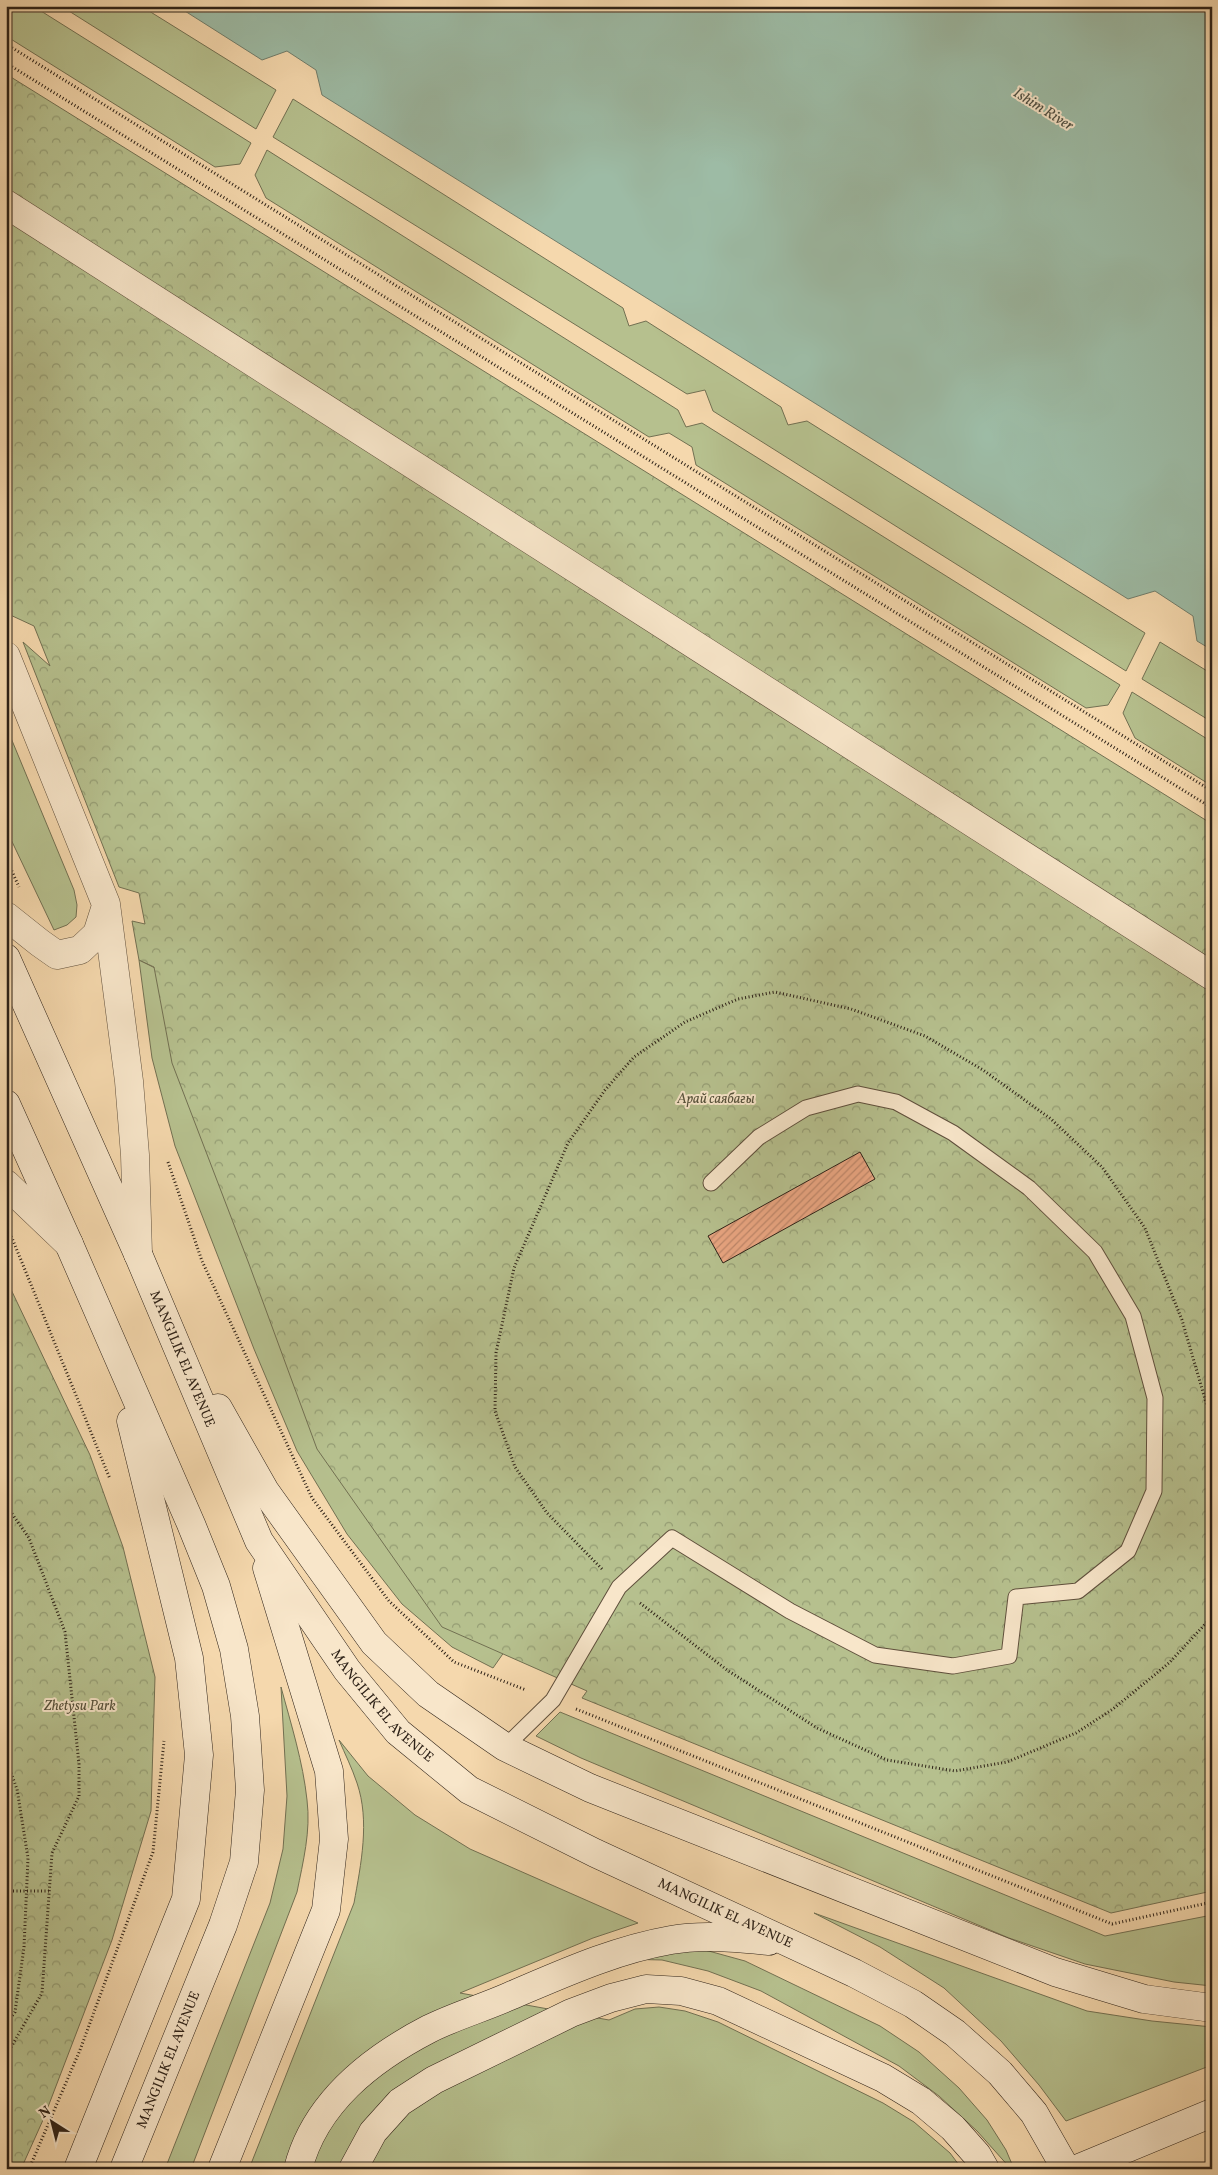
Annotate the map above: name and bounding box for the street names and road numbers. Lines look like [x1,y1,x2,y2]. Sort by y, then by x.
street label: MANGILIK EL AVENUE [145,1288,220,1430]
street label: MANGILIK EL AVENUE [326,1646,438,1767]
street label: MANGILIK EL AVENUE [655,1874,796,1953]
street label: MANGILIK EL AVENUE [133,1988,205,2132]

